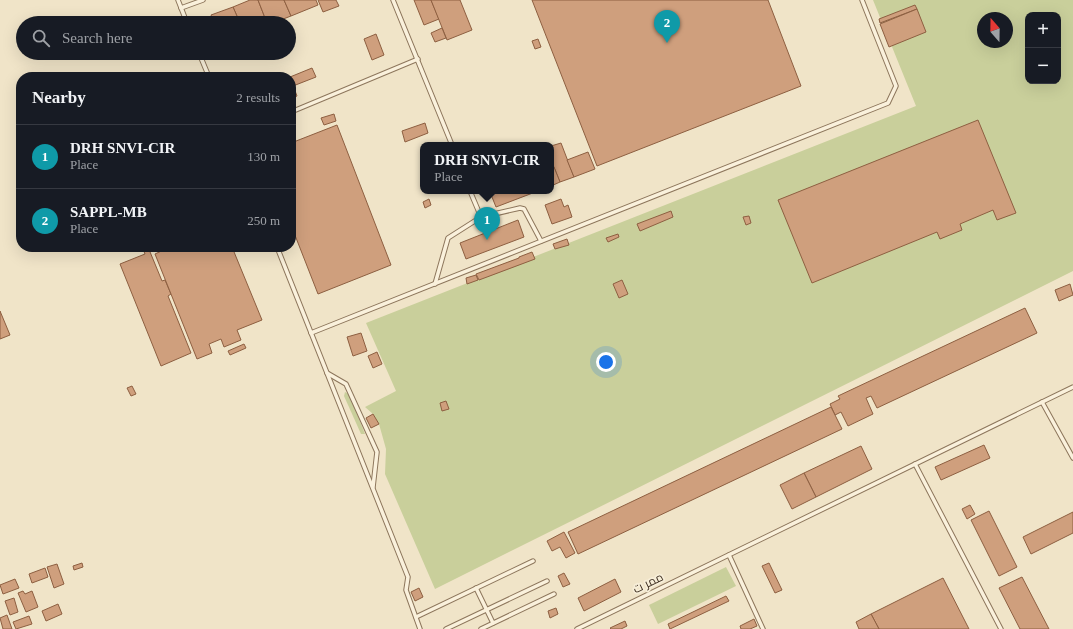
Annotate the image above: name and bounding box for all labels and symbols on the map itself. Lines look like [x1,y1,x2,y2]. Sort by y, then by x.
pin: 2 [654,10,680,43]
north arrow [977,12,1013,48]
pin: 1 [474,207,500,240]
your location [596,352,616,372]
street label: ممر ت [631,570,665,596]

